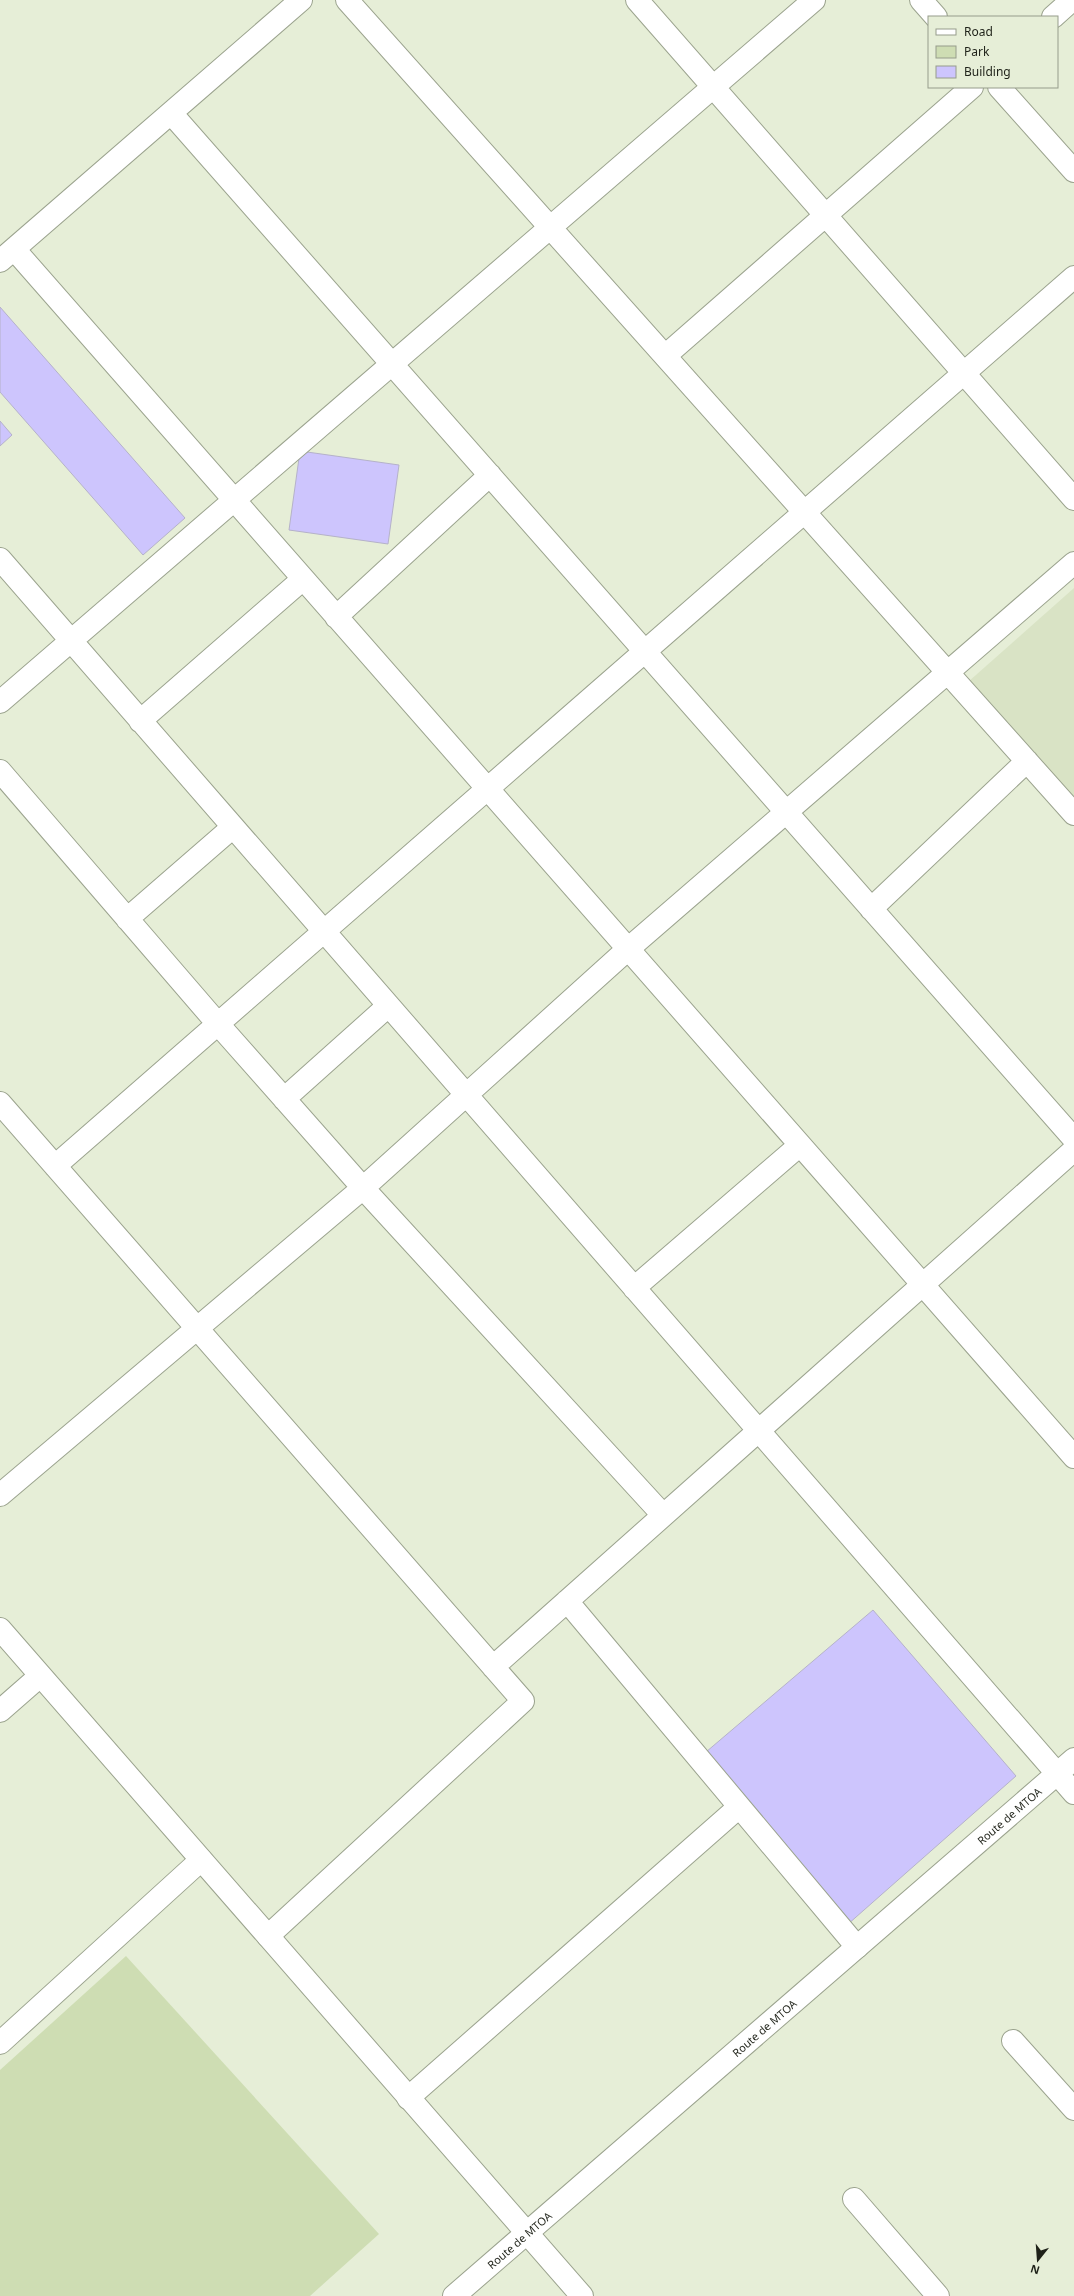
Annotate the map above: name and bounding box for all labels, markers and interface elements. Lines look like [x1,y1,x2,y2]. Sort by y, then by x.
legend [928,16,1058,88]
text: Road [964,23,993,40]
text: Park [964,43,990,60]
text: Building [964,63,1011,80]
street label: Route de MTOA [973,1783,1045,1847]
street label: Route de MTOA [729,1995,800,2060]
street label: Route de MTOA [484,2207,555,2272]
north arrow [1018,2240,1058,2280]
text: N [1028,2262,1041,2279]

